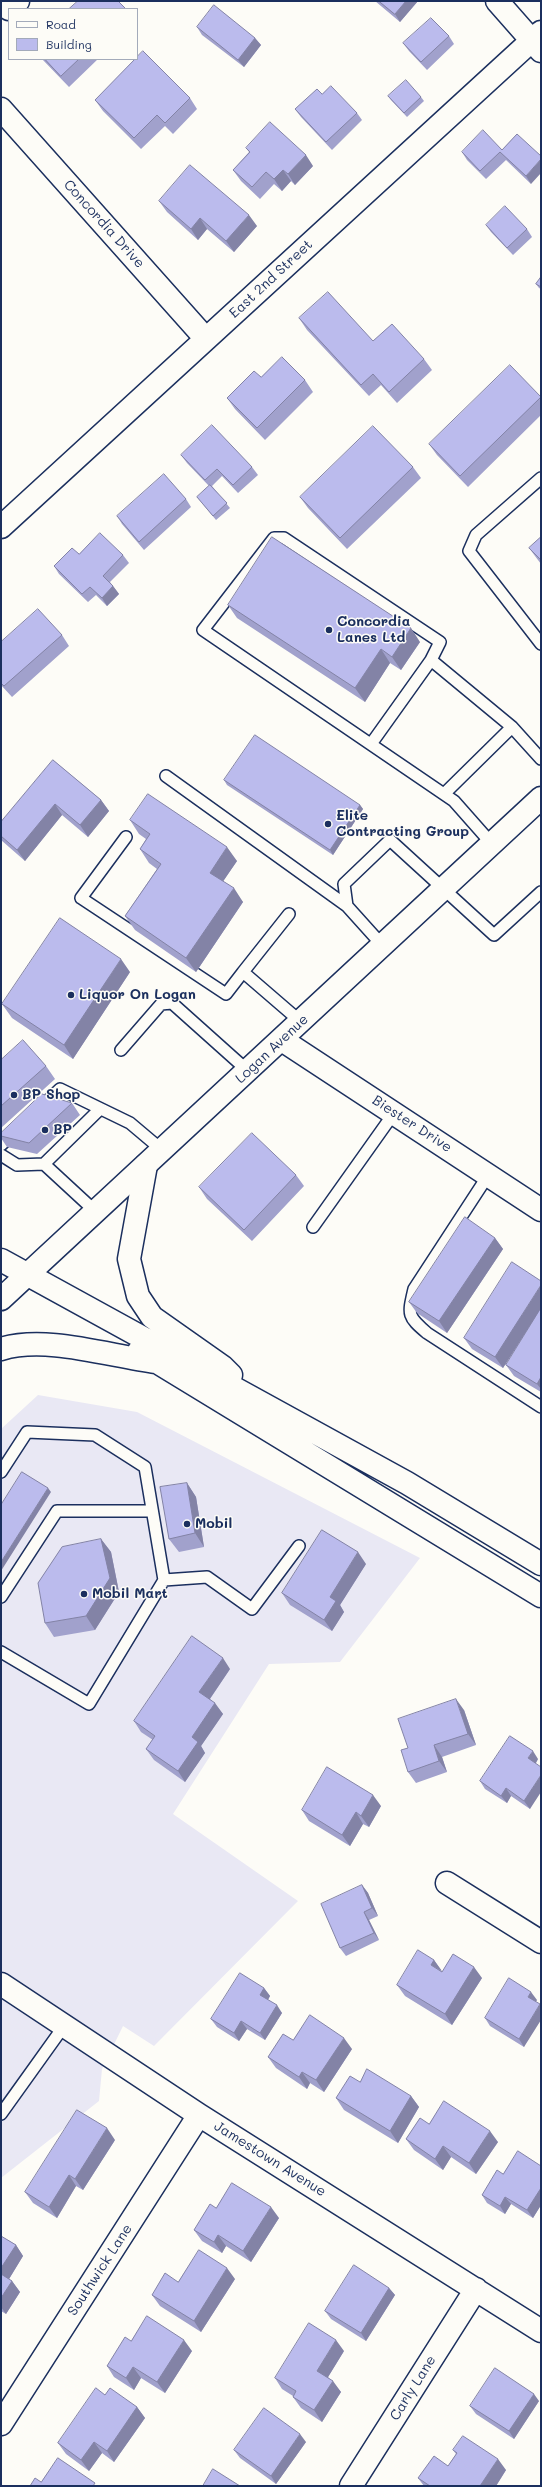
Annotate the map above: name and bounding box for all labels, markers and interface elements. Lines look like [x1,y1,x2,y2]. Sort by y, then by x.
legend [8,8,138,60]
text: Road [46,16,76,32]
text: Building [46,36,92,52]
street label: Concordia Drive [60,176,148,272]
street label: East 2nd Street [226,236,316,322]
place label: Concordia Lanes Ltd [337,614,410,646]
marker: Concordia Lanes Ltd [324,625,334,635]
place label: Elite Contracting Group [336,808,469,840]
marker: Elite Contracting Group [323,819,333,829]
place label: Liquor On Logan [79,987,196,1003]
marker: Liquor On Logan [66,990,76,1000]
street label: Logan Avenue [232,1011,312,1087]
place label: BP Shop [22,1087,80,1103]
marker: BP Shop [9,1090,19,1100]
street label: Biester Drive [369,1092,455,1156]
place label: BP [53,1122,72,1138]
marker: BP [40,1125,50,1135]
place label: Mobil [195,1516,232,1532]
marker: Mobil [182,1519,192,1529]
place label: Mobil Mart [92,1586,168,1602]
marker: Mobil Mart [79,1589,89,1599]
street label: Jamestown Avenue [211,2118,329,2200]
street label: Southwick Lane [64,2221,136,2319]
street label: Carly Lane [386,2352,440,2424]

